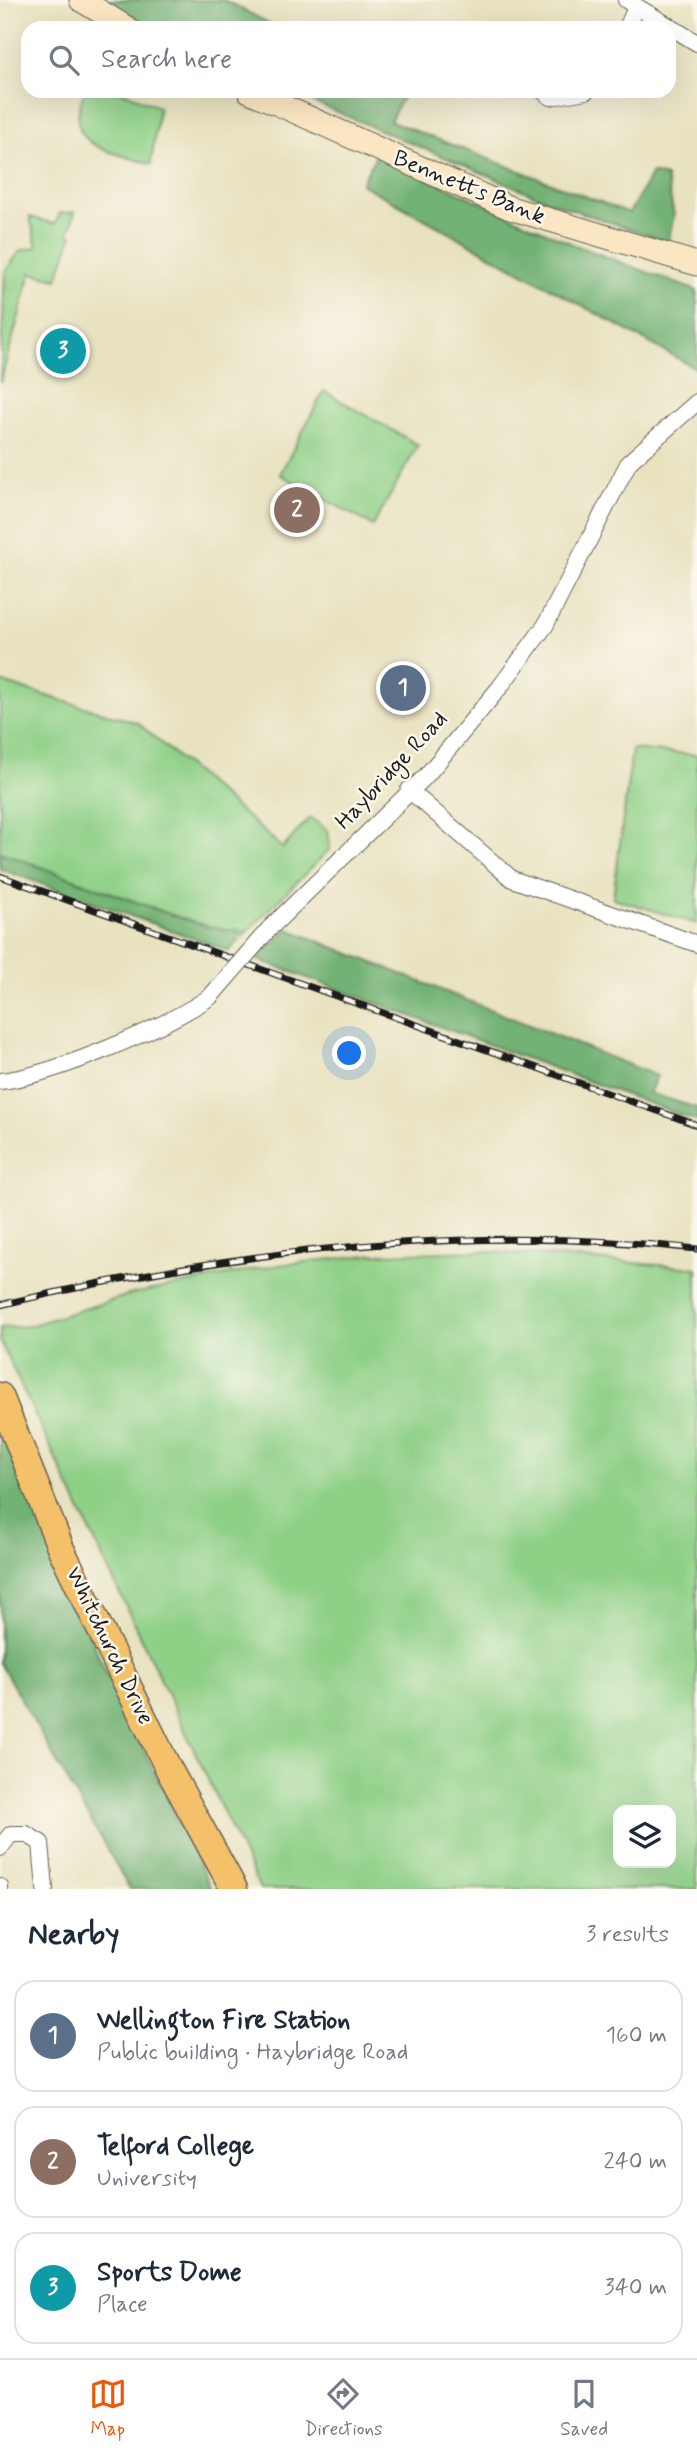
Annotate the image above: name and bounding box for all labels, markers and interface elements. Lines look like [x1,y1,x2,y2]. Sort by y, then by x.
search box [21,21,676,98]
icon: search [45,41,83,79]
text: Search here [101,43,232,77]
street label: Bennetts Bank [389,144,549,232]
pin: 3 [40,325,86,377]
pin: 2 [274,484,320,536]
pin: 1 [380,662,426,714]
street label: Haybridge Road [329,705,456,838]
your location [332,1036,366,1070]
street label: Whitchurch Drive [58,1562,160,1730]
map controls [613,1805,676,1868]
button: layers [613,1805,676,1868]
text: Nearby [28,1915,119,1954]
text: 3 results [586,1920,669,1950]
text: Wellington Fire Station [97,2004,350,2038]
text: 1 [48,2021,58,2051]
text: 160 m [606,2021,667,2051]
text: Public building · Haybridge Road [97,2038,408,2068]
text: Telford College [97,2130,254,2164]
text: 2 [47,2147,59,2177]
text: 240 m [603,2147,667,2177]
text: University [97,2164,197,2194]
text: Sports Dome [97,2256,242,2290]
text: 3 [48,2273,58,2303]
text: 340 m [604,2273,667,2303]
text: Place [97,2290,148,2320]
tab: Map [89,2375,127,2442]
tab: Directions [304,2375,383,2442]
tab: Saved [560,2375,608,2442]

